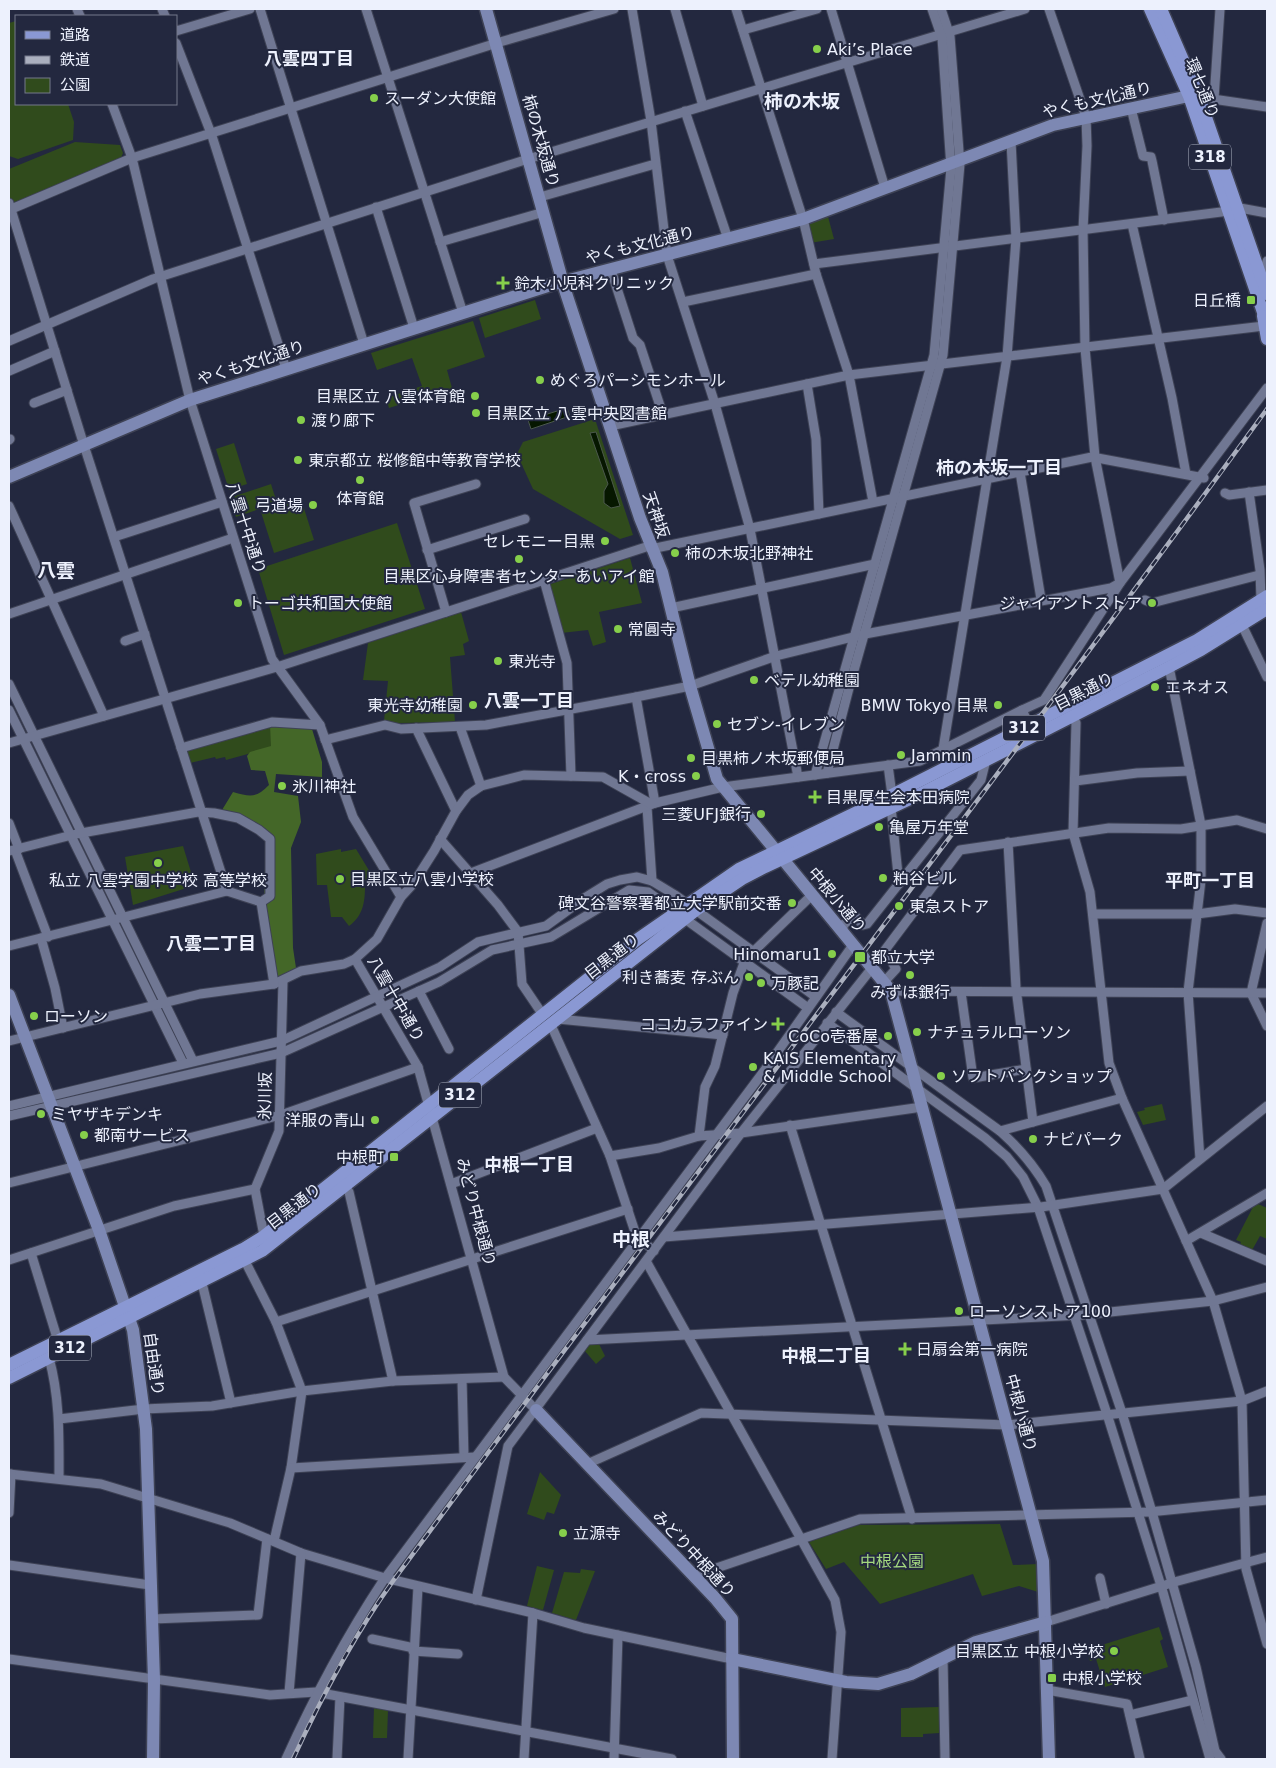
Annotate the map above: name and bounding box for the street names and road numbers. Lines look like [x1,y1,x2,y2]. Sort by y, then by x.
street label: 環七通り [1181,55,1223,121]
street label: やくも文化通り [1040,78,1154,122]
street label: 柿の木坂通り [519,92,563,190]
road number: 318 [1189,144,1231,170]
street label: やくも文化通り [583,222,697,268]
street label: やくも文化通り [195,337,307,389]
street label: 八雲十中通り [222,479,270,577]
street label: 天神坂 [639,489,673,541]
street label: 目黒通り [1051,668,1117,714]
road number: 312 [1003,716,1045,740]
street label: 中根小通り [804,863,870,937]
street label: 目黒通り [581,929,643,983]
street label: 八雲十中通り [364,953,428,1045]
street label: 氷川坂 [255,1072,275,1120]
road number: 312 [439,1082,481,1108]
street label: みどり中根通り [452,1155,500,1269]
street label: 目黒通り [263,1179,325,1233]
street label: 自由通り [140,1331,168,1397]
road number: 312 [49,1336,91,1360]
street label: 中根小通り [1001,1372,1041,1454]
street label: みどり中根通り [649,1507,739,1601]

